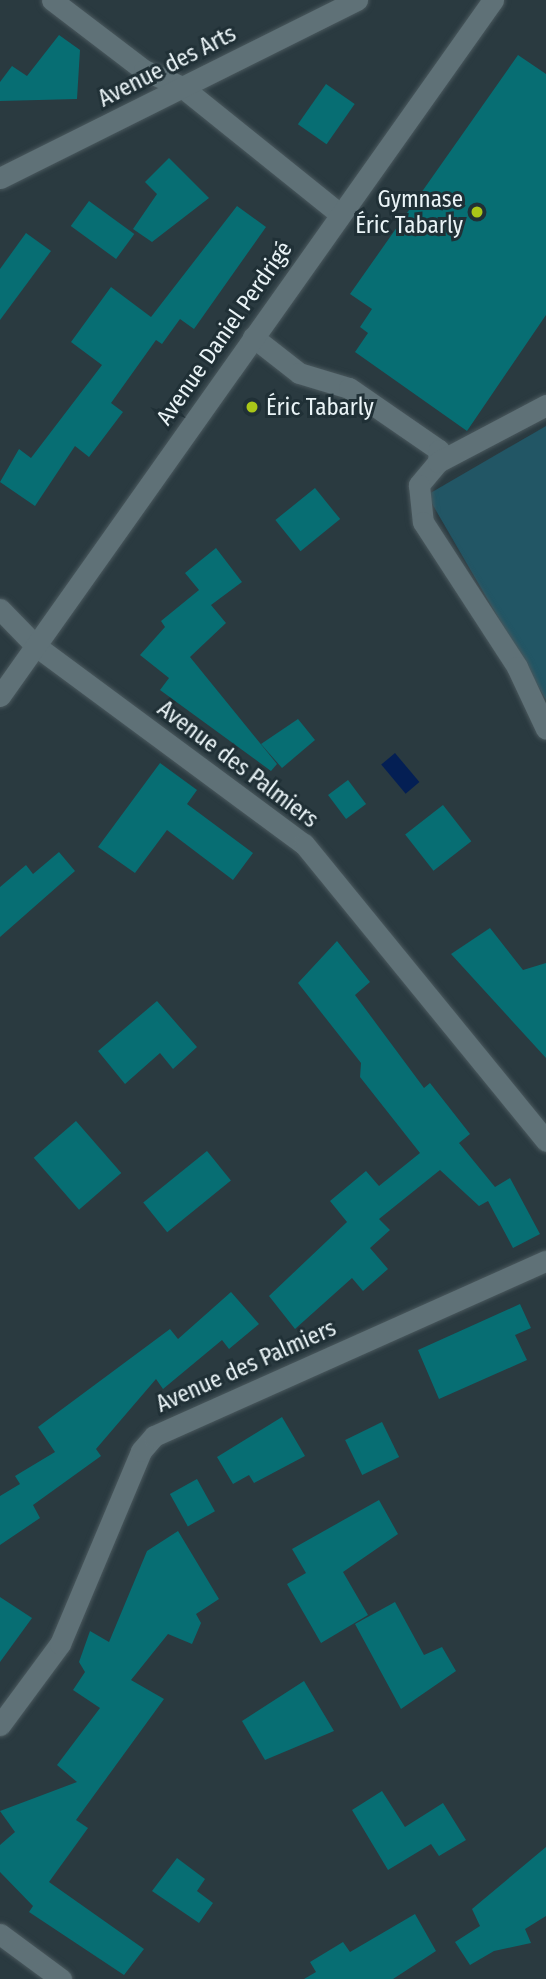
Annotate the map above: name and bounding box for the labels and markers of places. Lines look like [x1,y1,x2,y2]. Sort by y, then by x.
place label: Gymnase Éric Tabarly [355,185,463,239]
marker: Gymnase Éric Tabarly [469,204,485,220]
place label: Éric Tabarly [266,393,374,421]
marker: Éric Tabarly [244,399,260,415]

